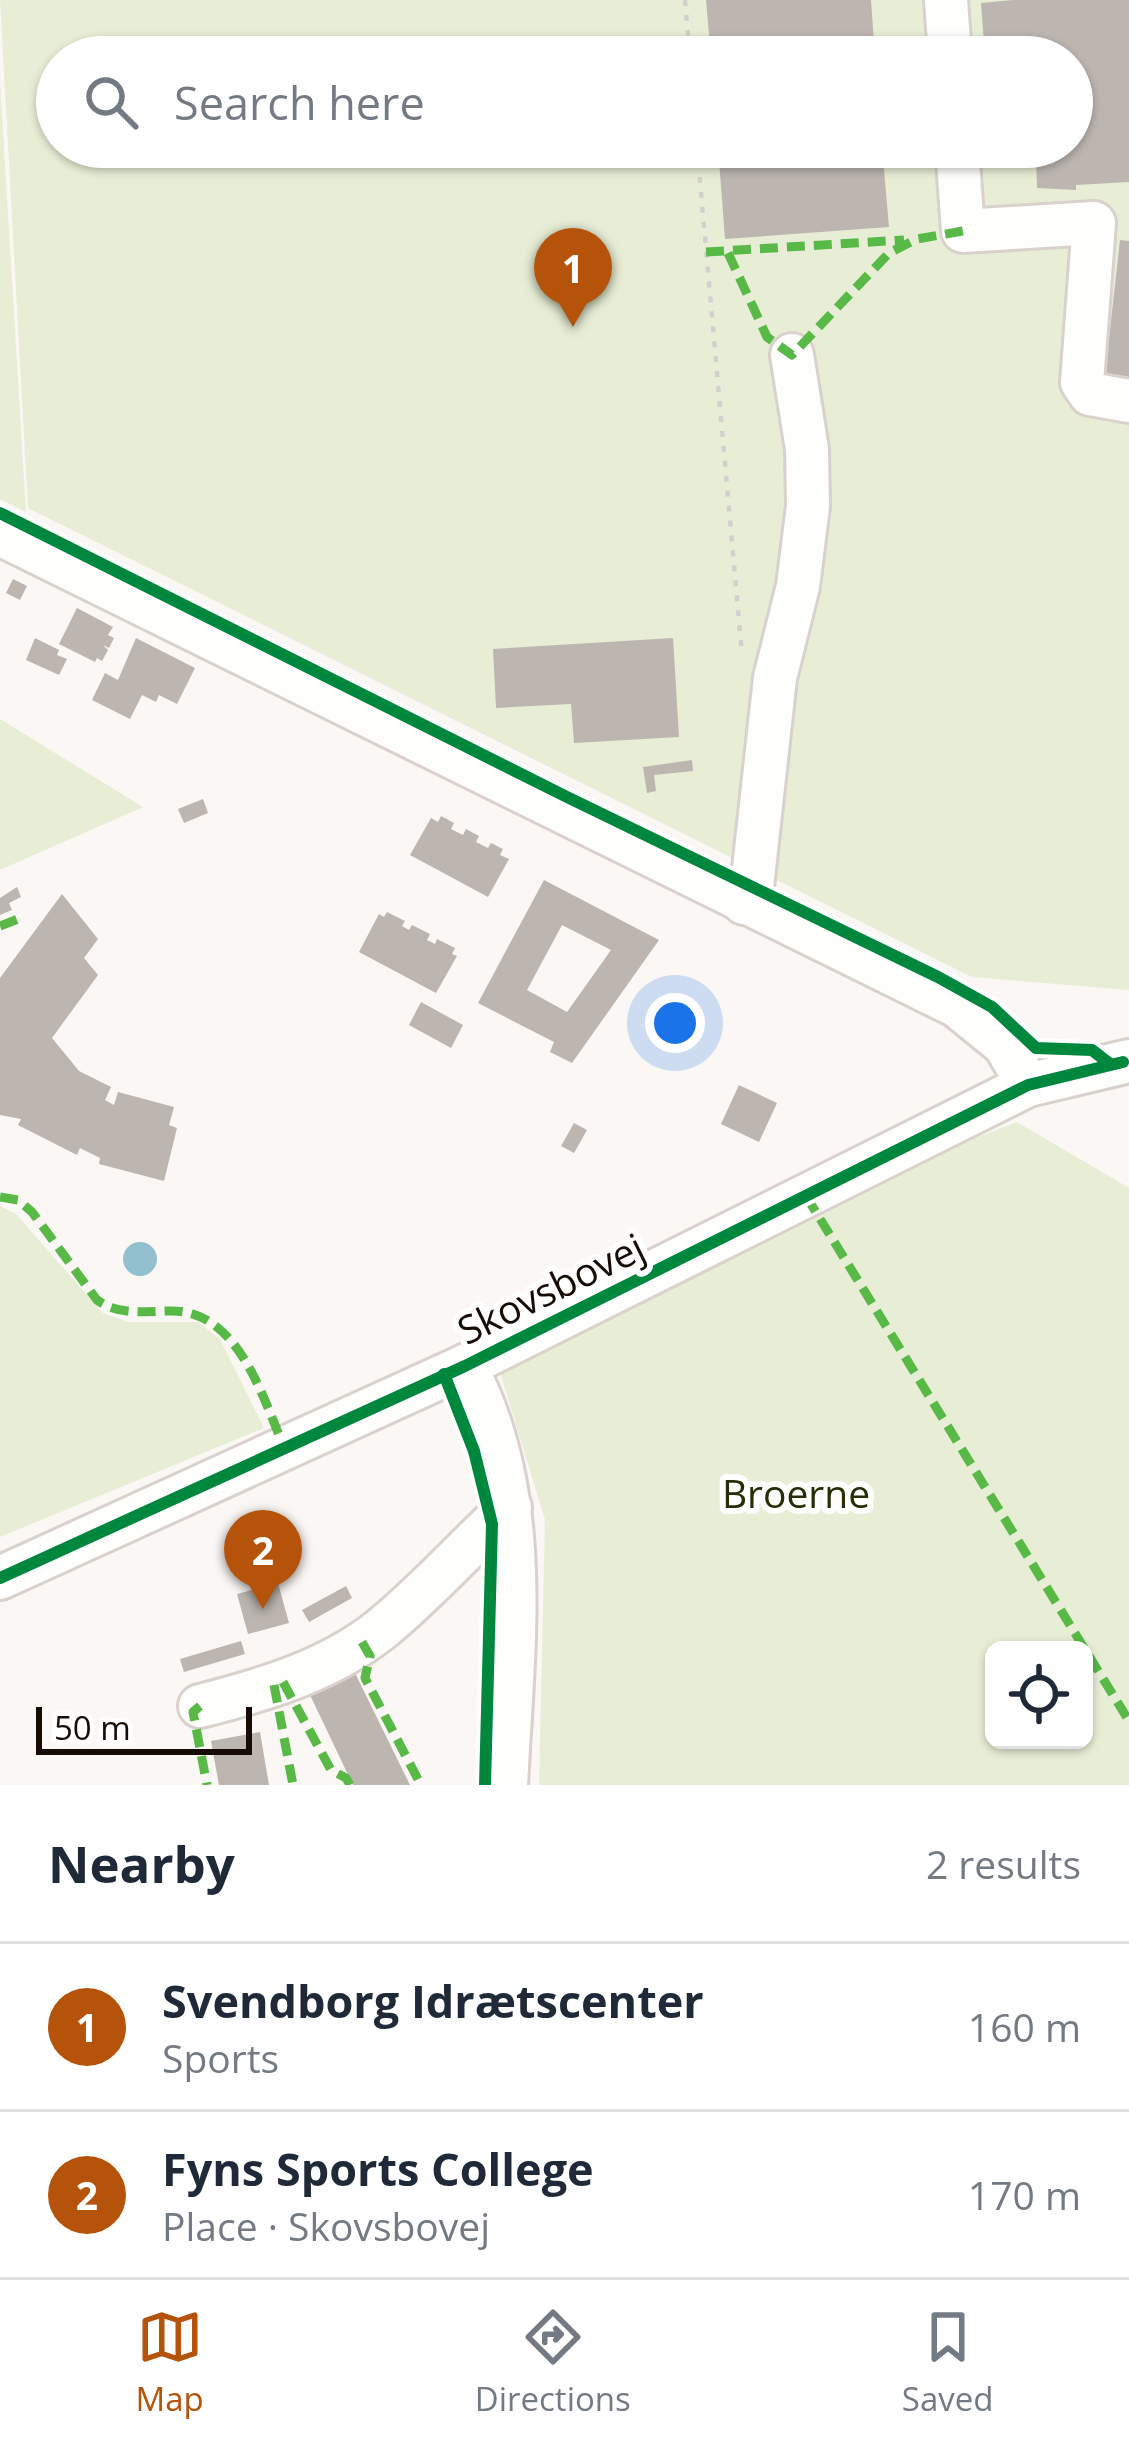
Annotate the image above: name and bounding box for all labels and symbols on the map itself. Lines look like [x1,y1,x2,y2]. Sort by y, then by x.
pin: 1 [534,228,612,327]
your location [645,993,705,1053]
street label: Skovsbovej [448,1220,653,1356]
park label: Broerne [722,1466,870,1519]
pin: 2 [224,1510,302,1609]
scale bar [36,1701,252,1754]

